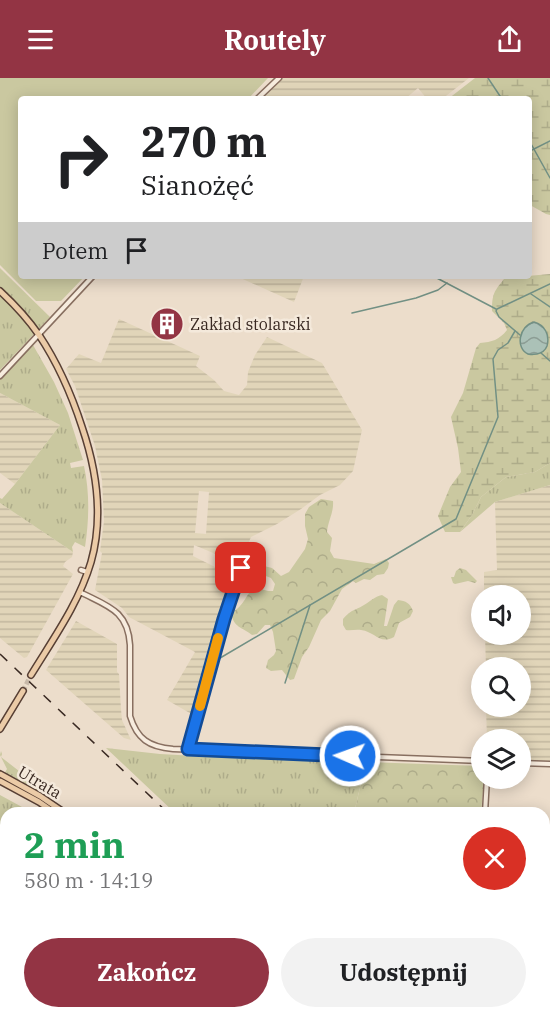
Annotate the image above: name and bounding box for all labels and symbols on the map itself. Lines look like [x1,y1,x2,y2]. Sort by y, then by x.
building icon: Zakład stolarski [149,306,185,342]
place label: Zakład stolarski [190,314,311,334]
pin [215,542,266,593]
position arrow [318,724,382,788]
street label: Utrata [15,761,66,803]

